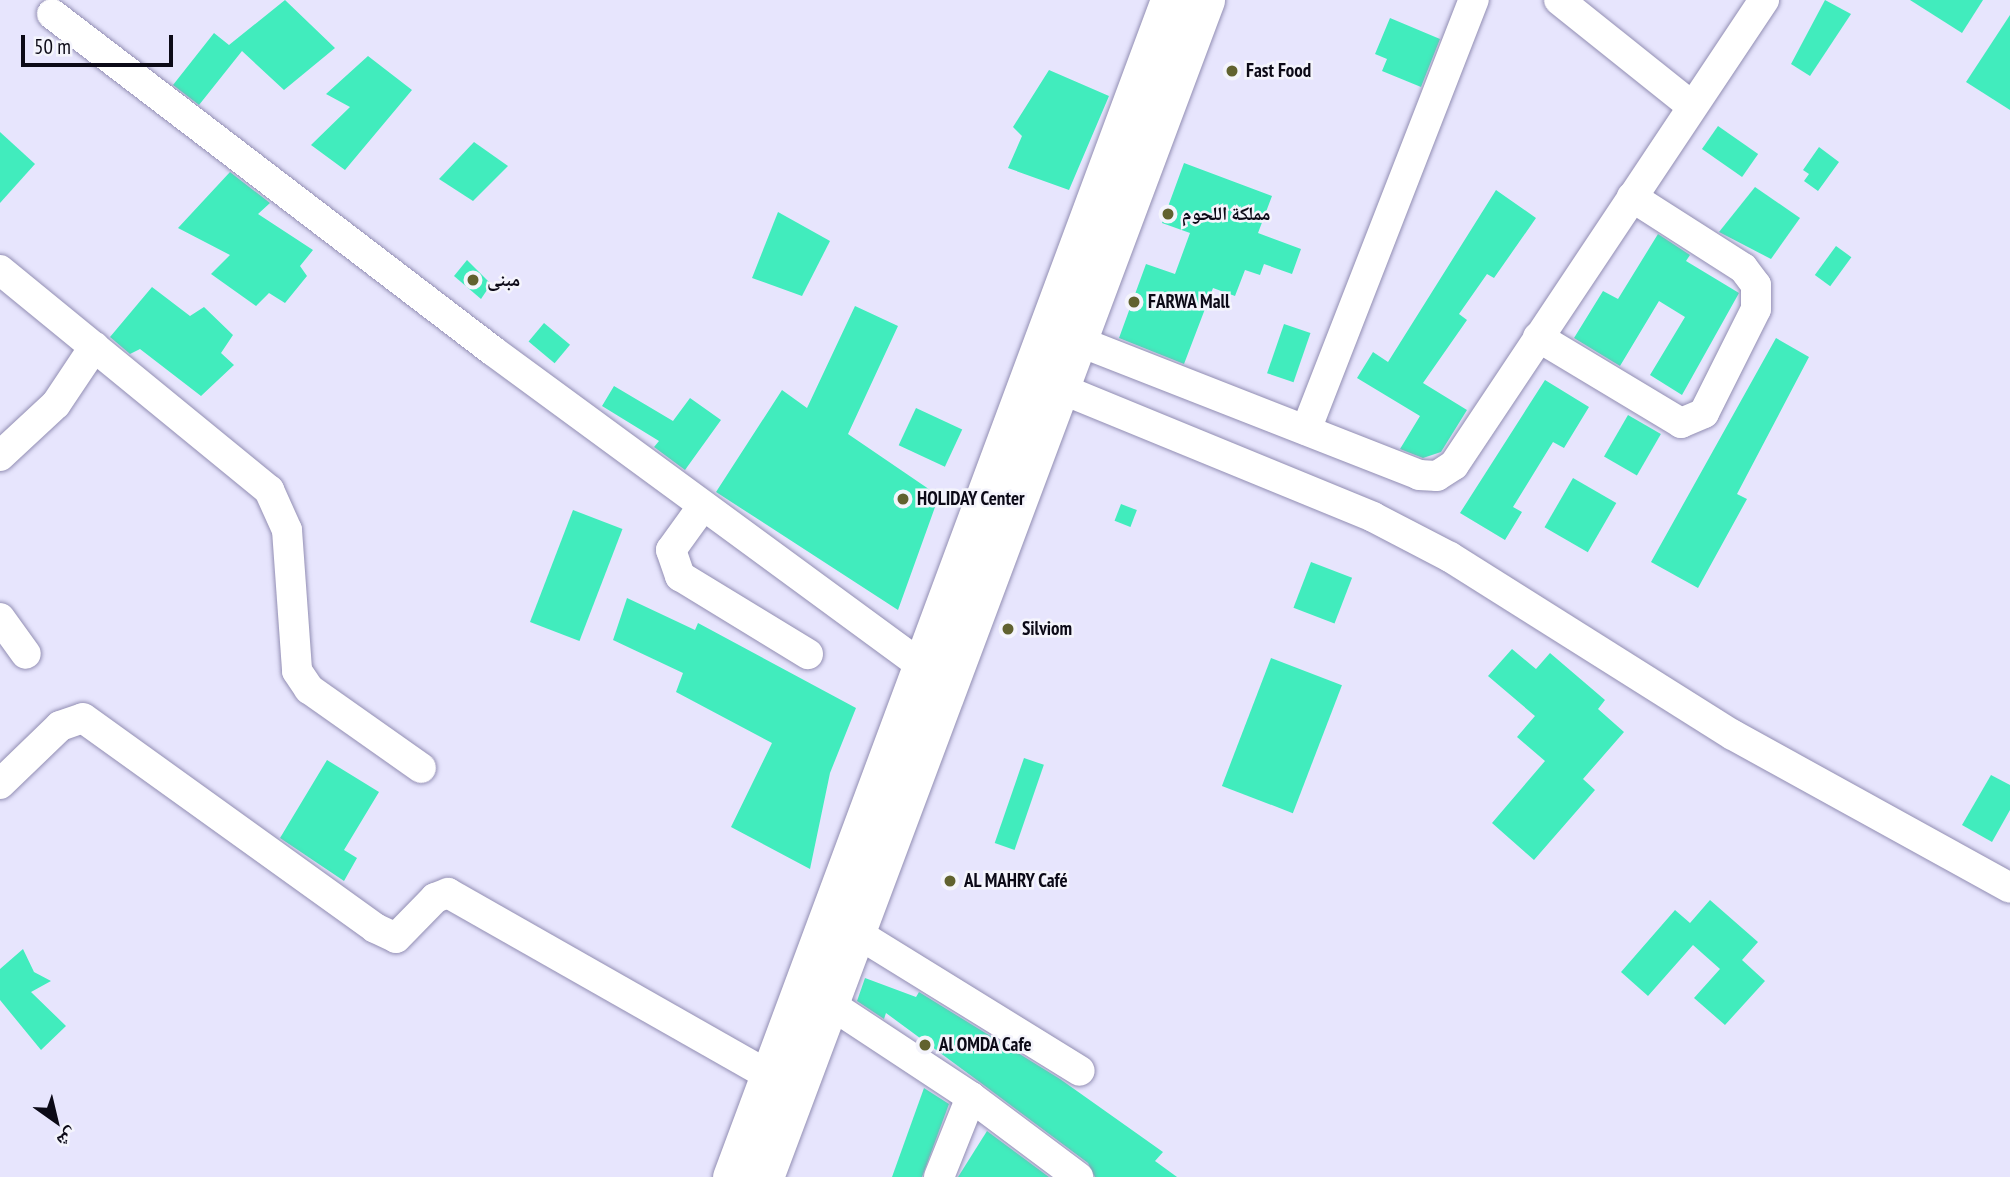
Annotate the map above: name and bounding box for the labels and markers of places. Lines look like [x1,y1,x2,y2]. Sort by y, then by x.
place label: Fast Food [1246,60,1311,82]
marker: Fast Food [1224,63,1240,79]
place label: مملكة اللحوم [1182,203,1271,225]
marker: مملكة اللحوم [1160,206,1176,222]
place label: مبنى [487,269,520,291]
marker: مبنى [465,272,481,288]
place label: FARWA Mall [1148,291,1230,313]
marker: FARWA Mall [1126,294,1142,310]
place label: HOLIDAY Center [917,488,1025,510]
marker: HOLIDAY Center [895,491,911,507]
place label: Silviom [1022,618,1072,640]
marker: Silviom [1000,621,1016,637]
place label: AL MAHRY Café [964,870,1069,892]
marker: AL MAHRY Café [942,873,958,889]
place label: Al OMDA Cafe [939,1034,1033,1056]
marker: Al OMDA Cafe [917,1037,933,1053]

